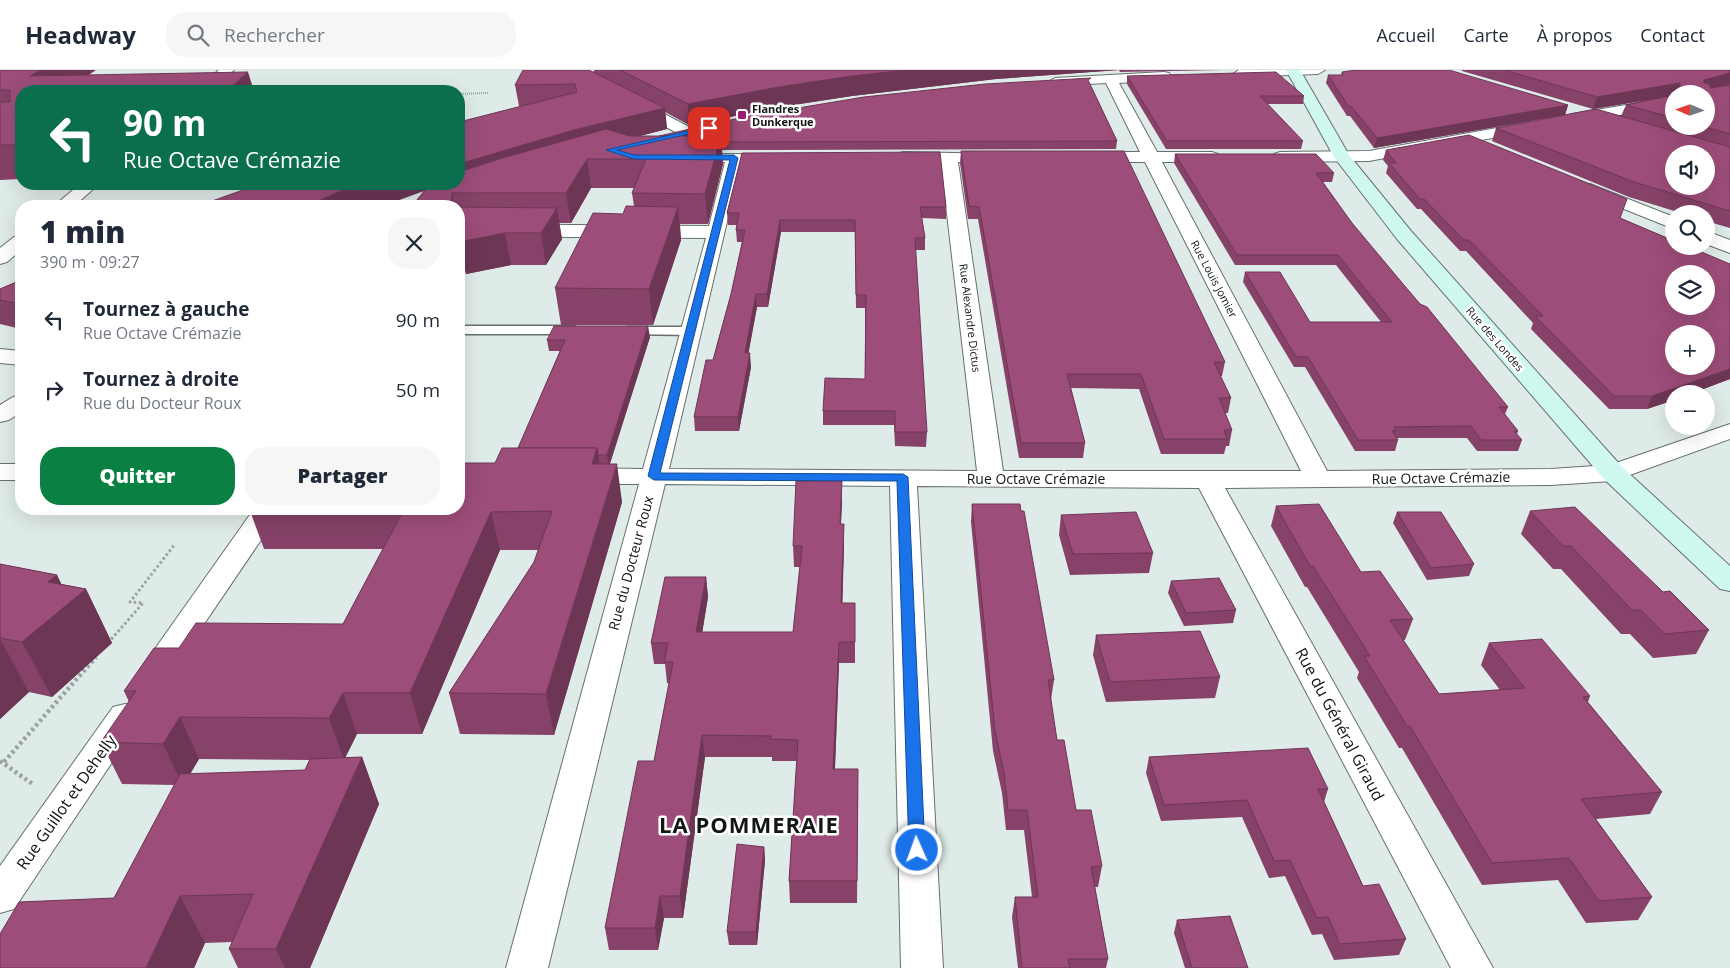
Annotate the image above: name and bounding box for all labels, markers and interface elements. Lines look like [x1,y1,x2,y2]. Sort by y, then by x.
search box [166,12,516,57]
text: Headway [25,18,136,51]
icon: search [184,21,212,49]
text: Rechercher [224,22,325,48]
text: Accueil [1377,23,1435,47]
text: Carte [1463,23,1509,47]
text: À propos [1537,23,1612,47]
text: Contact [1640,23,1705,47]
north arrow [1665,85,1715,135]
map controls [1665,85,1715,435]
text: 90 m [123,99,206,146]
place label: Flandres Dunkerque [752,101,814,129]
icon: left [40,105,105,170]
pin [688,107,730,149]
marker: Flandres Dunkerque [736,109,748,121]
icon: arrive [695,114,723,142]
text: Rue Octave Crémazie [123,144,341,174]
button: sound [1665,145,1715,195]
button: search [1665,205,1715,255]
text: 1 min [40,211,125,252]
button: close [388,217,440,269]
street label: Rue Louis Jomier [1188,237,1241,321]
text: 390 m · 09:27 [40,251,140,273]
street label: Rue Alexandre Dictus [956,263,985,373]
button: layers [1665,265,1715,315]
text: Tournez à gauche [83,296,249,322]
street label: Rue des Londes [1463,303,1528,374]
icon: left [40,306,68,334]
text: 90 m [396,307,440,333]
text: Rue Octave Crémazie [83,322,242,344]
button: + [1665,325,1715,375]
text: Tournez à droite [83,366,239,392]
icon: right [40,376,68,404]
text: 50 m [396,377,440,403]
button: − [1665,385,1715,435]
text: Rue du Docteur Roux [83,392,241,414]
button: Quitter [40,447,235,505]
button: Partager [245,447,440,505]
street label: Rue Octave Crémazie [1371,467,1511,488]
street label: Rue Octave Crémazie [967,469,1105,488]
street label: Rue du Docteur Roux [603,493,658,632]
street label: Rue du Général Giraud [1290,644,1390,804]
street label: Rue Guillot et Dehelly [11,729,122,874]
district label: LA POMMERAIE [659,809,839,839]
position arrow [890,823,942,875]

